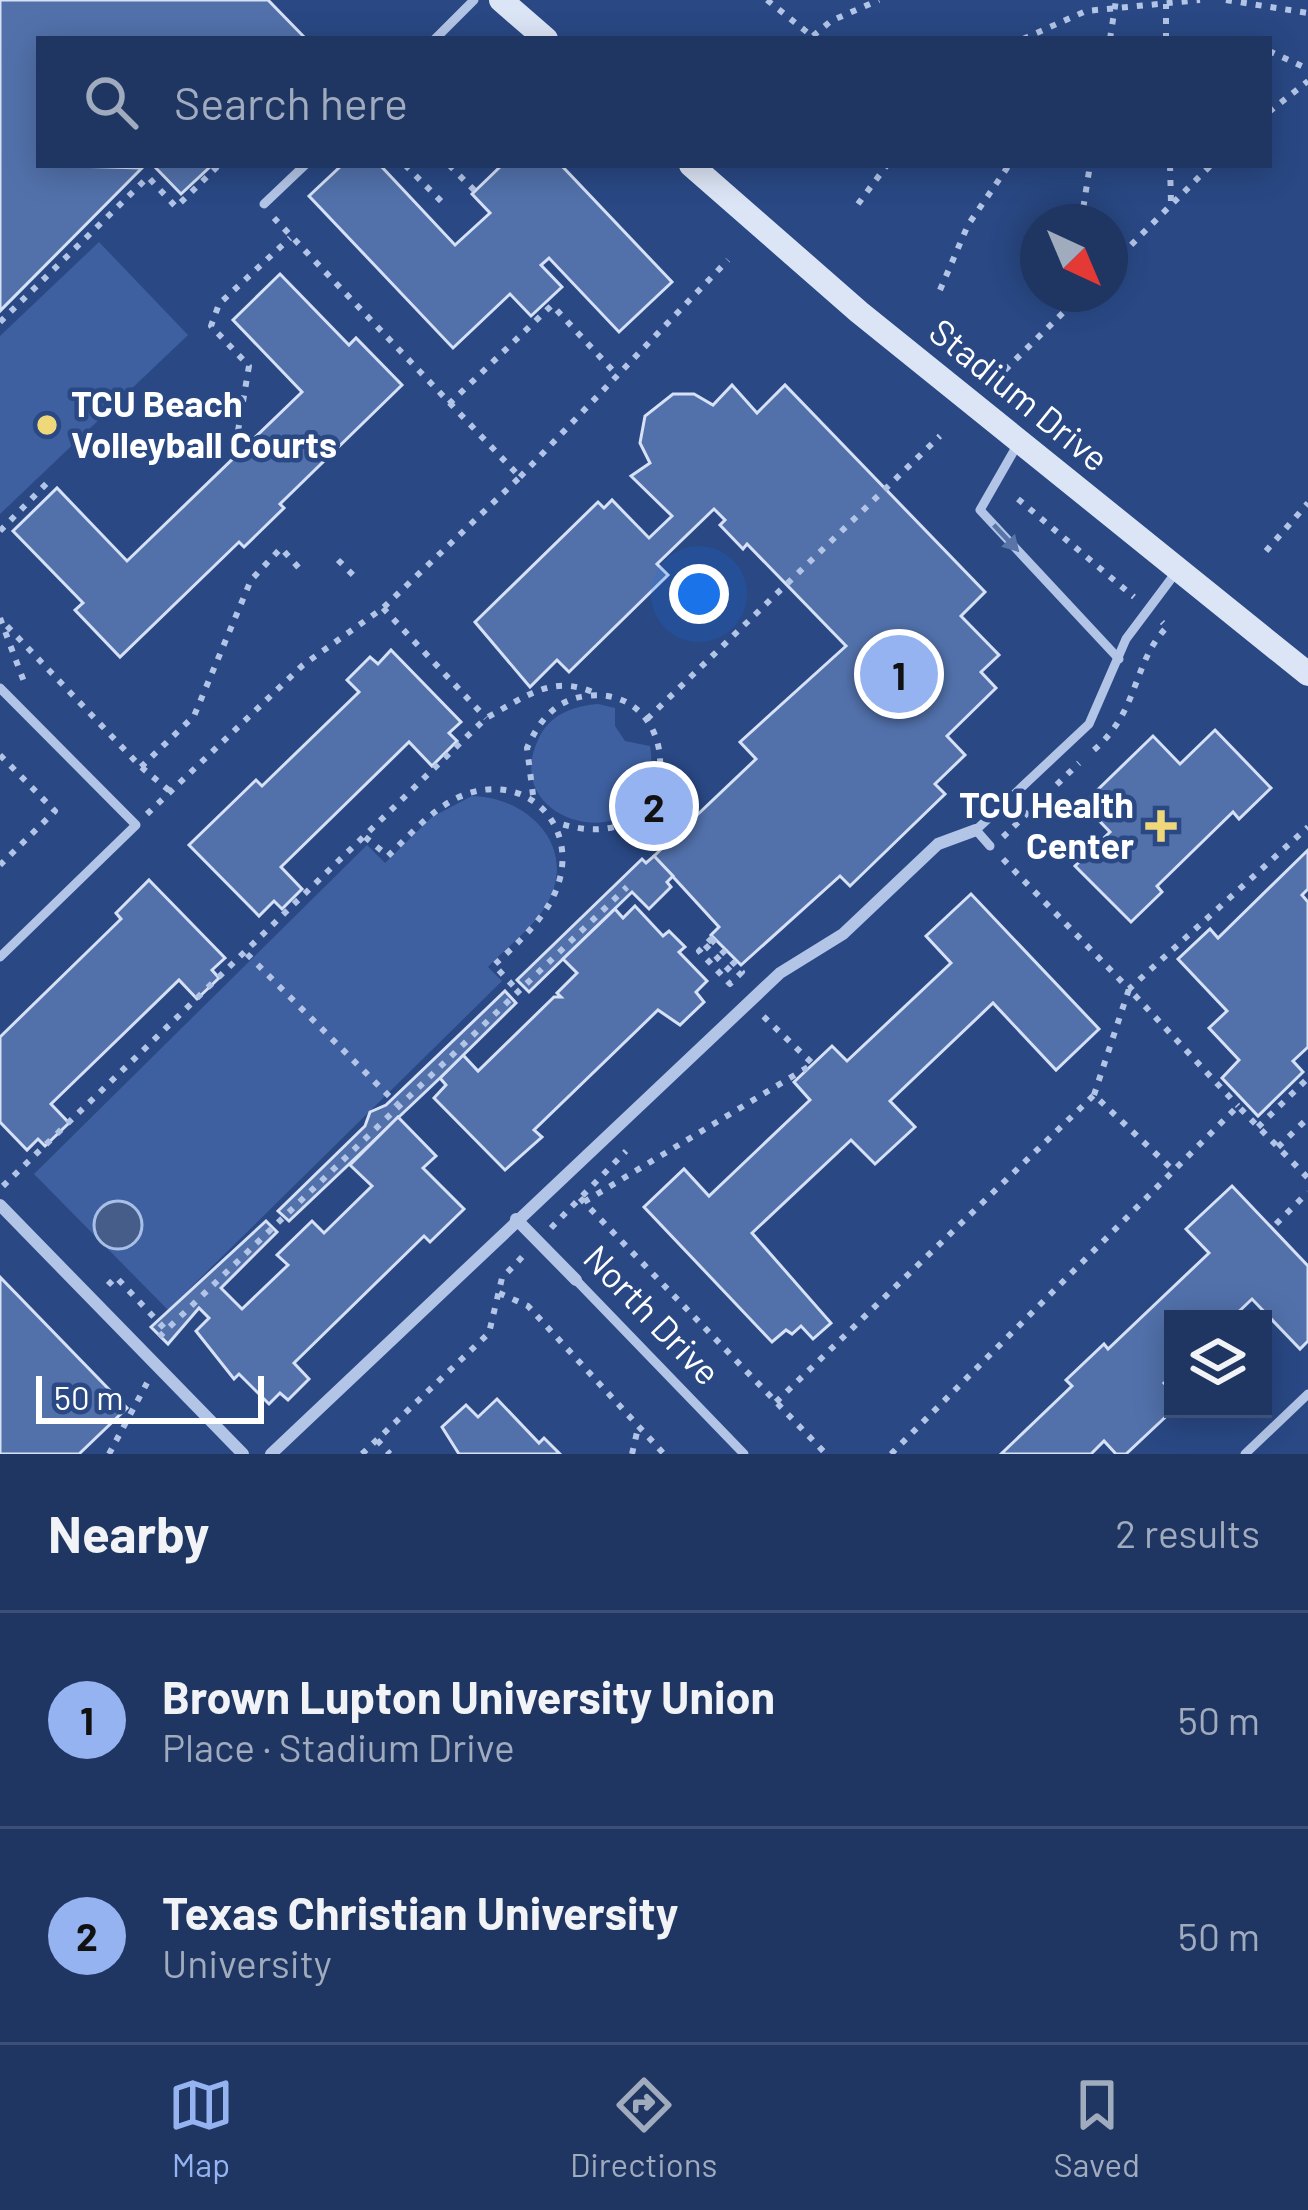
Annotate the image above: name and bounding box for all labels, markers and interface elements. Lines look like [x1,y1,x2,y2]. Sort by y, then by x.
search box [36,36,1272,168]
icon: search [78,69,144,135]
text: Search here [174,75,408,129]
north arrow [1020,204,1128,312]
street label: Stadium Drive [922,309,1118,479]
place label: TCU Beach Volleyball Courts [71,381,337,465]
marker: TCU Beach Volleyball Courts [34,412,60,438]
one-way arrow [991,523,1019,552]
your location [669,564,729,624]
pin: 1 [860,629,938,719]
pin: 2 [615,761,693,851]
place label: TCU Health Center [959,782,1134,866]
marker: TCU Health Center [1145,810,1177,842]
street label: North Drive [576,1235,730,1393]
map controls [1164,1310,1272,1418]
button: layers [1164,1310,1272,1418]
scale bar [36,1370,264,1423]
text: 50 m [54,1377,124,1417]
text: Nearby [48,1502,209,1563]
text: 2 results [1115,1509,1260,1556]
text: Brown Lupton University Union [162,1669,775,1723]
text: 1 [80,1696,94,1743]
text: 50 m [1178,1696,1260,1743]
text: Place · Stadium Drive [162,1723,515,1770]
text: Texas Christian University [162,1885,678,1939]
text: 2 [76,1912,98,1959]
text: 50 m [1178,1912,1260,1959]
text: University [162,1939,332,1986]
tab: Map [168,2072,234,2184]
tab: Directions [570,2072,717,2184]
tab: Saved [1053,2072,1140,2184]

